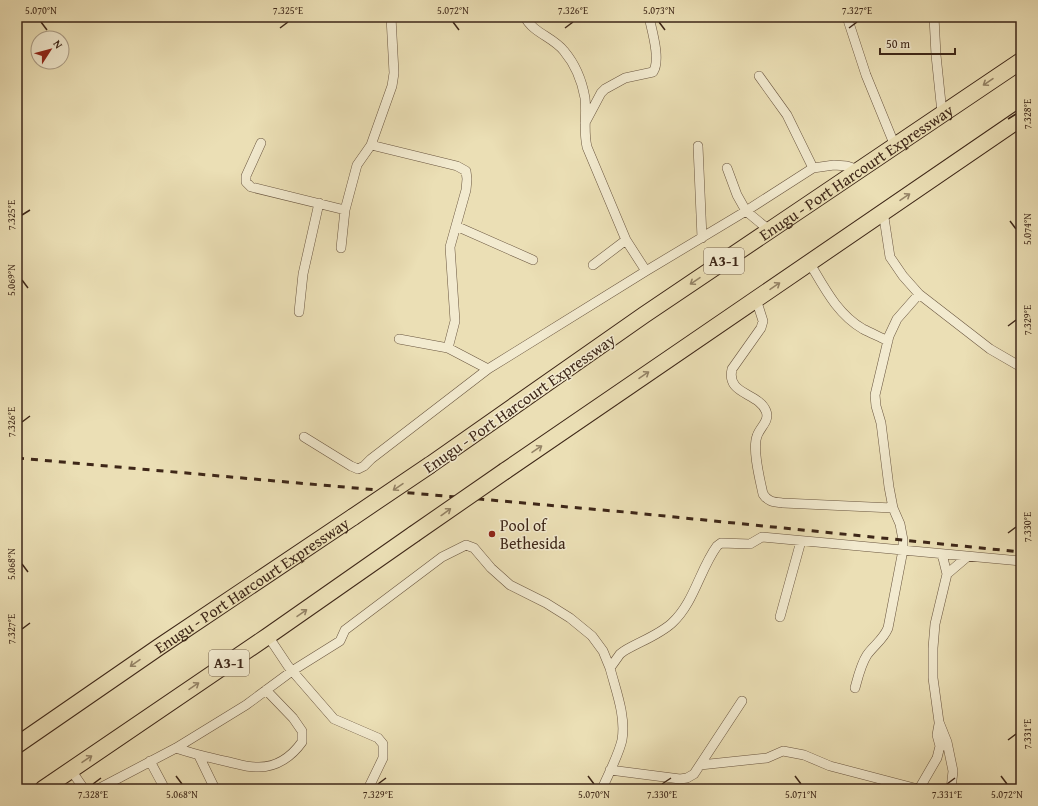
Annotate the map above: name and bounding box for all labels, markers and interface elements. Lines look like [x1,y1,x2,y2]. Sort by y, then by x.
text: 5.070°N [25,3,57,18]
text: 7.325°E [273,3,303,18]
text: 5.072°N [437,3,469,18]
text: 7.326°E [558,3,588,18]
text: 5.073°N [643,3,675,18]
text: 7.327°E [842,3,872,18]
north arrow [30,30,70,70]
scale bar [880,30,955,56]
text: 50 m [886,35,910,52]
text: N [49,36,67,52]
one-way arrow [983,78,994,87]
street label: Enugu - Port Harcourt Expressway [754,98,958,246]
text: 7.328°E [1020,99,1035,129]
one-way arrow [899,193,910,201]
text: 7.325°E [4,200,19,230]
text: 5.074°N [1020,213,1035,245]
road number: A3-1 [704,248,744,274]
text: 5.069°N [4,264,19,296]
one-way arrow [690,277,701,285]
one-way arrow [769,282,780,290]
text: 7.329°E [1020,305,1035,335]
street label: Enugu - Port Harcourt Expressway [418,327,620,479]
one-way arrow [639,371,650,379]
text: 7.326°E [4,407,19,437]
one-way arrow [531,445,542,453]
one-way arrow [392,483,403,491]
one-way arrow [440,508,451,516]
street label: Enugu - Port Harcourt Expressway [149,511,354,659]
text: 7.330°E [1020,512,1035,542]
place label: Pool of Bethesida [500,513,566,555]
marker: Pool of Bethesida [487,529,497,539]
text: 5.068°N [4,548,19,580]
one-way arrow [296,609,307,617]
text: 7.327°E [4,614,19,644]
road number: A3-1 [209,650,249,676]
one-way arrow [130,659,141,667]
one-way arrow [189,682,200,690]
text: 7.331°E [1020,719,1035,749]
one-way arrow [81,755,92,763]
text: 7.328°E [78,787,108,802]
text: 5.068°N [166,787,198,802]
text: 7.329°E [363,787,393,802]
text: 5.070°N [578,787,610,802]
text: 7.330°E [647,787,677,802]
text: 5.071°N [785,787,817,802]
text: 7.331°E [932,787,962,802]
text: 5.072°N [991,787,1023,802]

